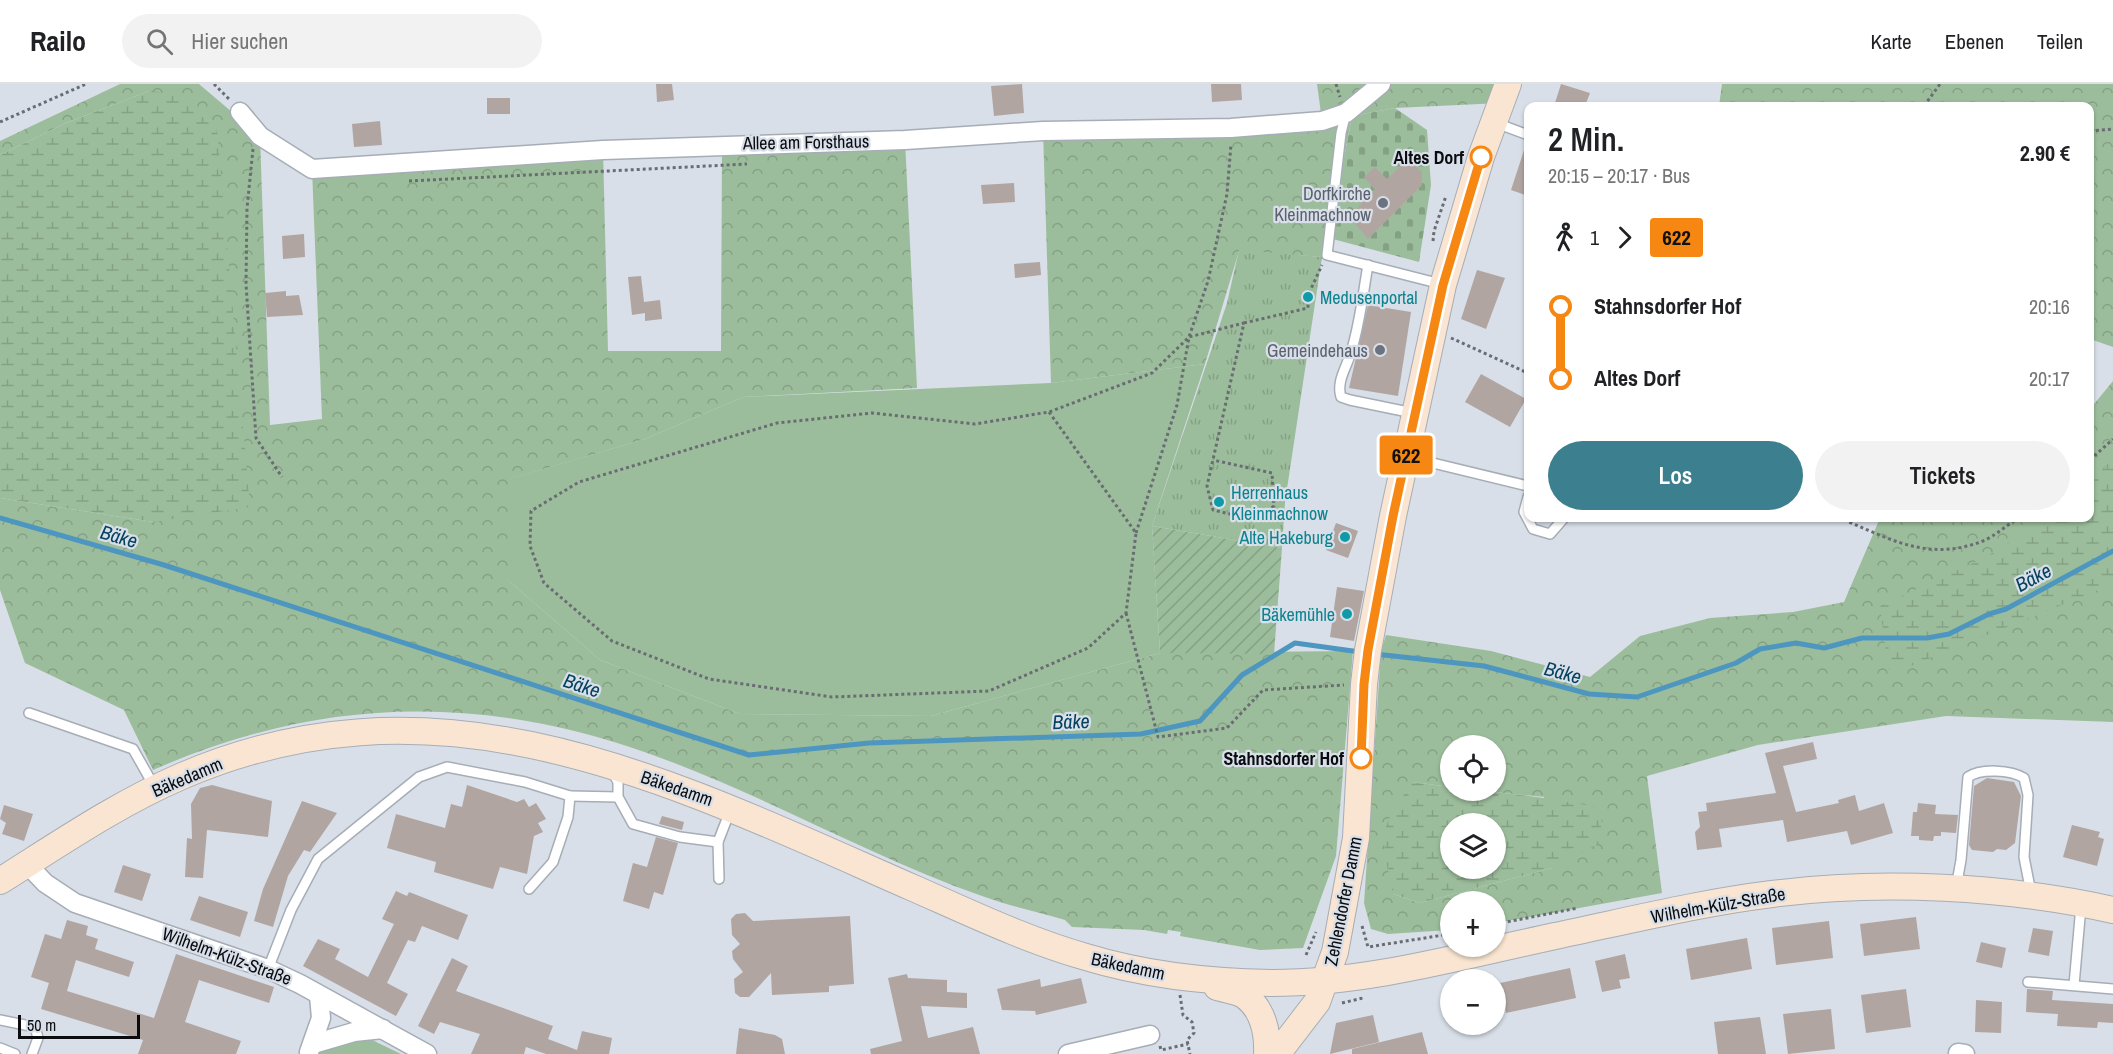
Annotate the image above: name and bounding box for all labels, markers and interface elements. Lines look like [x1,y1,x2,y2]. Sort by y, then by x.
search box [122,14,542,68]
text: Railo [30,22,86,60]
icon: search [143,25,176,58]
text: Hier suchen [191,26,288,56]
text: Karte [1871,27,1912,56]
text: Ebenen [1945,27,2004,56]
text: Teilen [2037,27,2083,56]
text: 2 Min. [1548,117,1624,161]
street label: Allee am Forsthaus [742,128,869,156]
text: 2.90 € [2020,138,2070,168]
place label: Altes Dorf [1393,145,1464,170]
marker: Altes Dorf [1470,146,1492,168]
text: 20:15 – 20:17 · Bus [1548,162,1690,189]
place label: Dorfkirche Kleinmachnow [1274,181,1371,227]
marker: Dorfkirche Kleinmachnow [1376,196,1390,210]
icon: walk [1548,221,1581,254]
icon: forward [1608,221,1641,254]
text: 622 [1662,223,1691,252]
text: 1 [1590,224,1599,251]
place label: Medusenportal [1320,285,1418,310]
marker: Medusenportal [1301,290,1315,304]
text: Stahnsdorfer Hof [1594,291,1741,321]
text: 20:16 [2029,293,2070,320]
place label: Gemeindehaus [1267,338,1368,363]
marker: Gemeindehaus [1373,343,1387,357]
text: Altes Dorf [1594,363,1680,393]
text: 20:17 [2029,365,2070,392]
line badge: 622 [1372,436,1440,475]
text: 622 [1392,441,1420,470]
button: Los [1548,441,1803,510]
button: Tickets [1815,441,2070,510]
place label: Herrenhaus Kleinmachnow [1231,480,1328,526]
marker: Herrenhaus Kleinmachnow [1212,495,1226,509]
water label: Bäke [97,518,141,554]
place label: Alte Hakeburg [1238,525,1334,550]
marker: Alte Hakeburg [1338,530,1352,544]
water label: Bäke [2010,556,2056,598]
place label: Bäkemühle [1261,602,1335,627]
marker: Bäkemühle [1340,607,1354,621]
water label: Bäke [1541,654,1585,690]
water label: Bäke [560,666,604,704]
water label: Bäke [1052,707,1090,735]
map controls [1440,735,1506,1035]
button: locate [1440,735,1506,801]
place label: Stahnsdorfer Hof [1223,746,1344,771]
marker: Stahnsdorfer Hof [1350,747,1372,769]
street label: Bäkedamm [148,751,226,803]
street label: Bäkedamm [638,764,716,812]
button: layers [1440,813,1506,879]
street label: Zehlendorfer Damm [1318,834,1368,968]
street label: Wilhelm-Külz-Straße [1649,881,1787,929]
button: + [1440,891,1506,957]
street label: Wilhelm-Külz-Straße [159,921,295,991]
street label: Bäkedamm [1089,946,1167,986]
button: − [1440,969,1506,1035]
scale bar [18,1012,140,1040]
text: 50 m [27,1014,56,1036]

